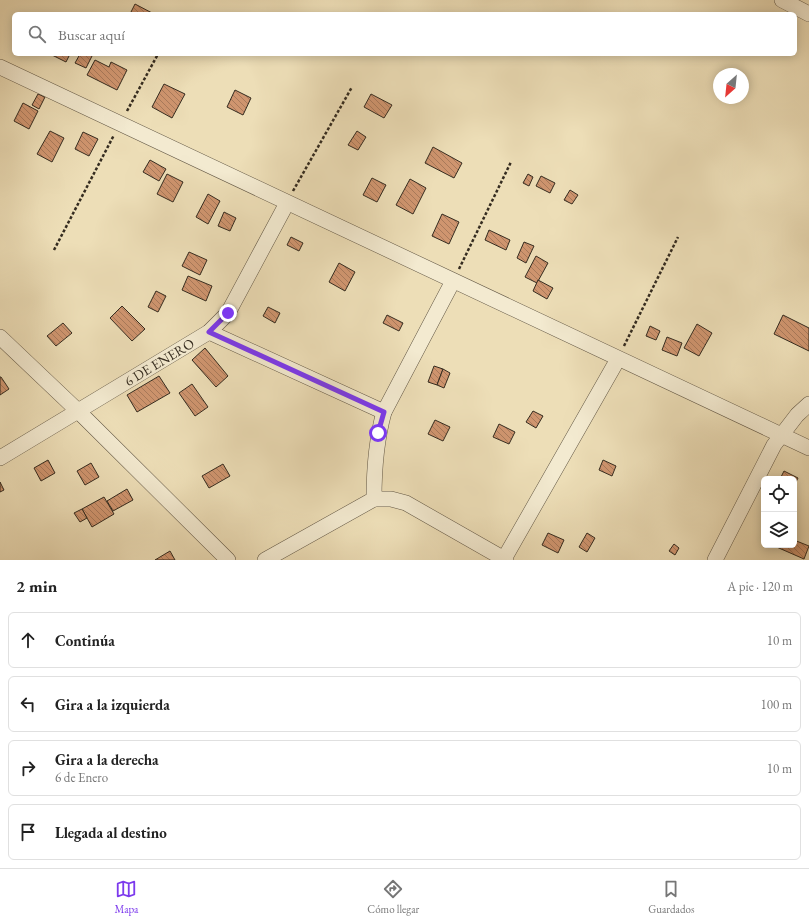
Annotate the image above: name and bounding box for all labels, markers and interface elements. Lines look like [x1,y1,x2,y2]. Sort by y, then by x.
search box [12,12,797,56]
icon: search [26,23,48,45]
text: Buscar aquí [58,25,125,44]
north arrow [713,68,749,104]
route end [219,304,237,322]
street label: 6 DE ENERO [121,334,198,390]
route start [369,424,387,442]
map controls [761,476,797,548]
button: locate [761,476,797,512]
button: layers [761,512,797,548]
text: 2 min [16,575,57,597]
text: A pie · 120 m [727,578,793,595]
icon: ahead [17,629,39,651]
text: Continúa [55,631,115,650]
text: 10 m [767,632,792,649]
icon: left [17,693,39,715]
text: Gira a la izquierda [55,695,170,714]
text: 100 m [761,696,792,713]
text: Gira a la derecha [55,750,159,769]
icon: right [17,757,39,779]
text: 10 m [767,760,792,777]
text: 6 de Enero [55,769,108,786]
icon: arrive [17,821,39,843]
text: Llegada al destino [55,823,167,842]
tab: Mapa [114,878,138,916]
tab: Cómo llegar [367,878,419,916]
tab: Guardados [648,878,695,916]

